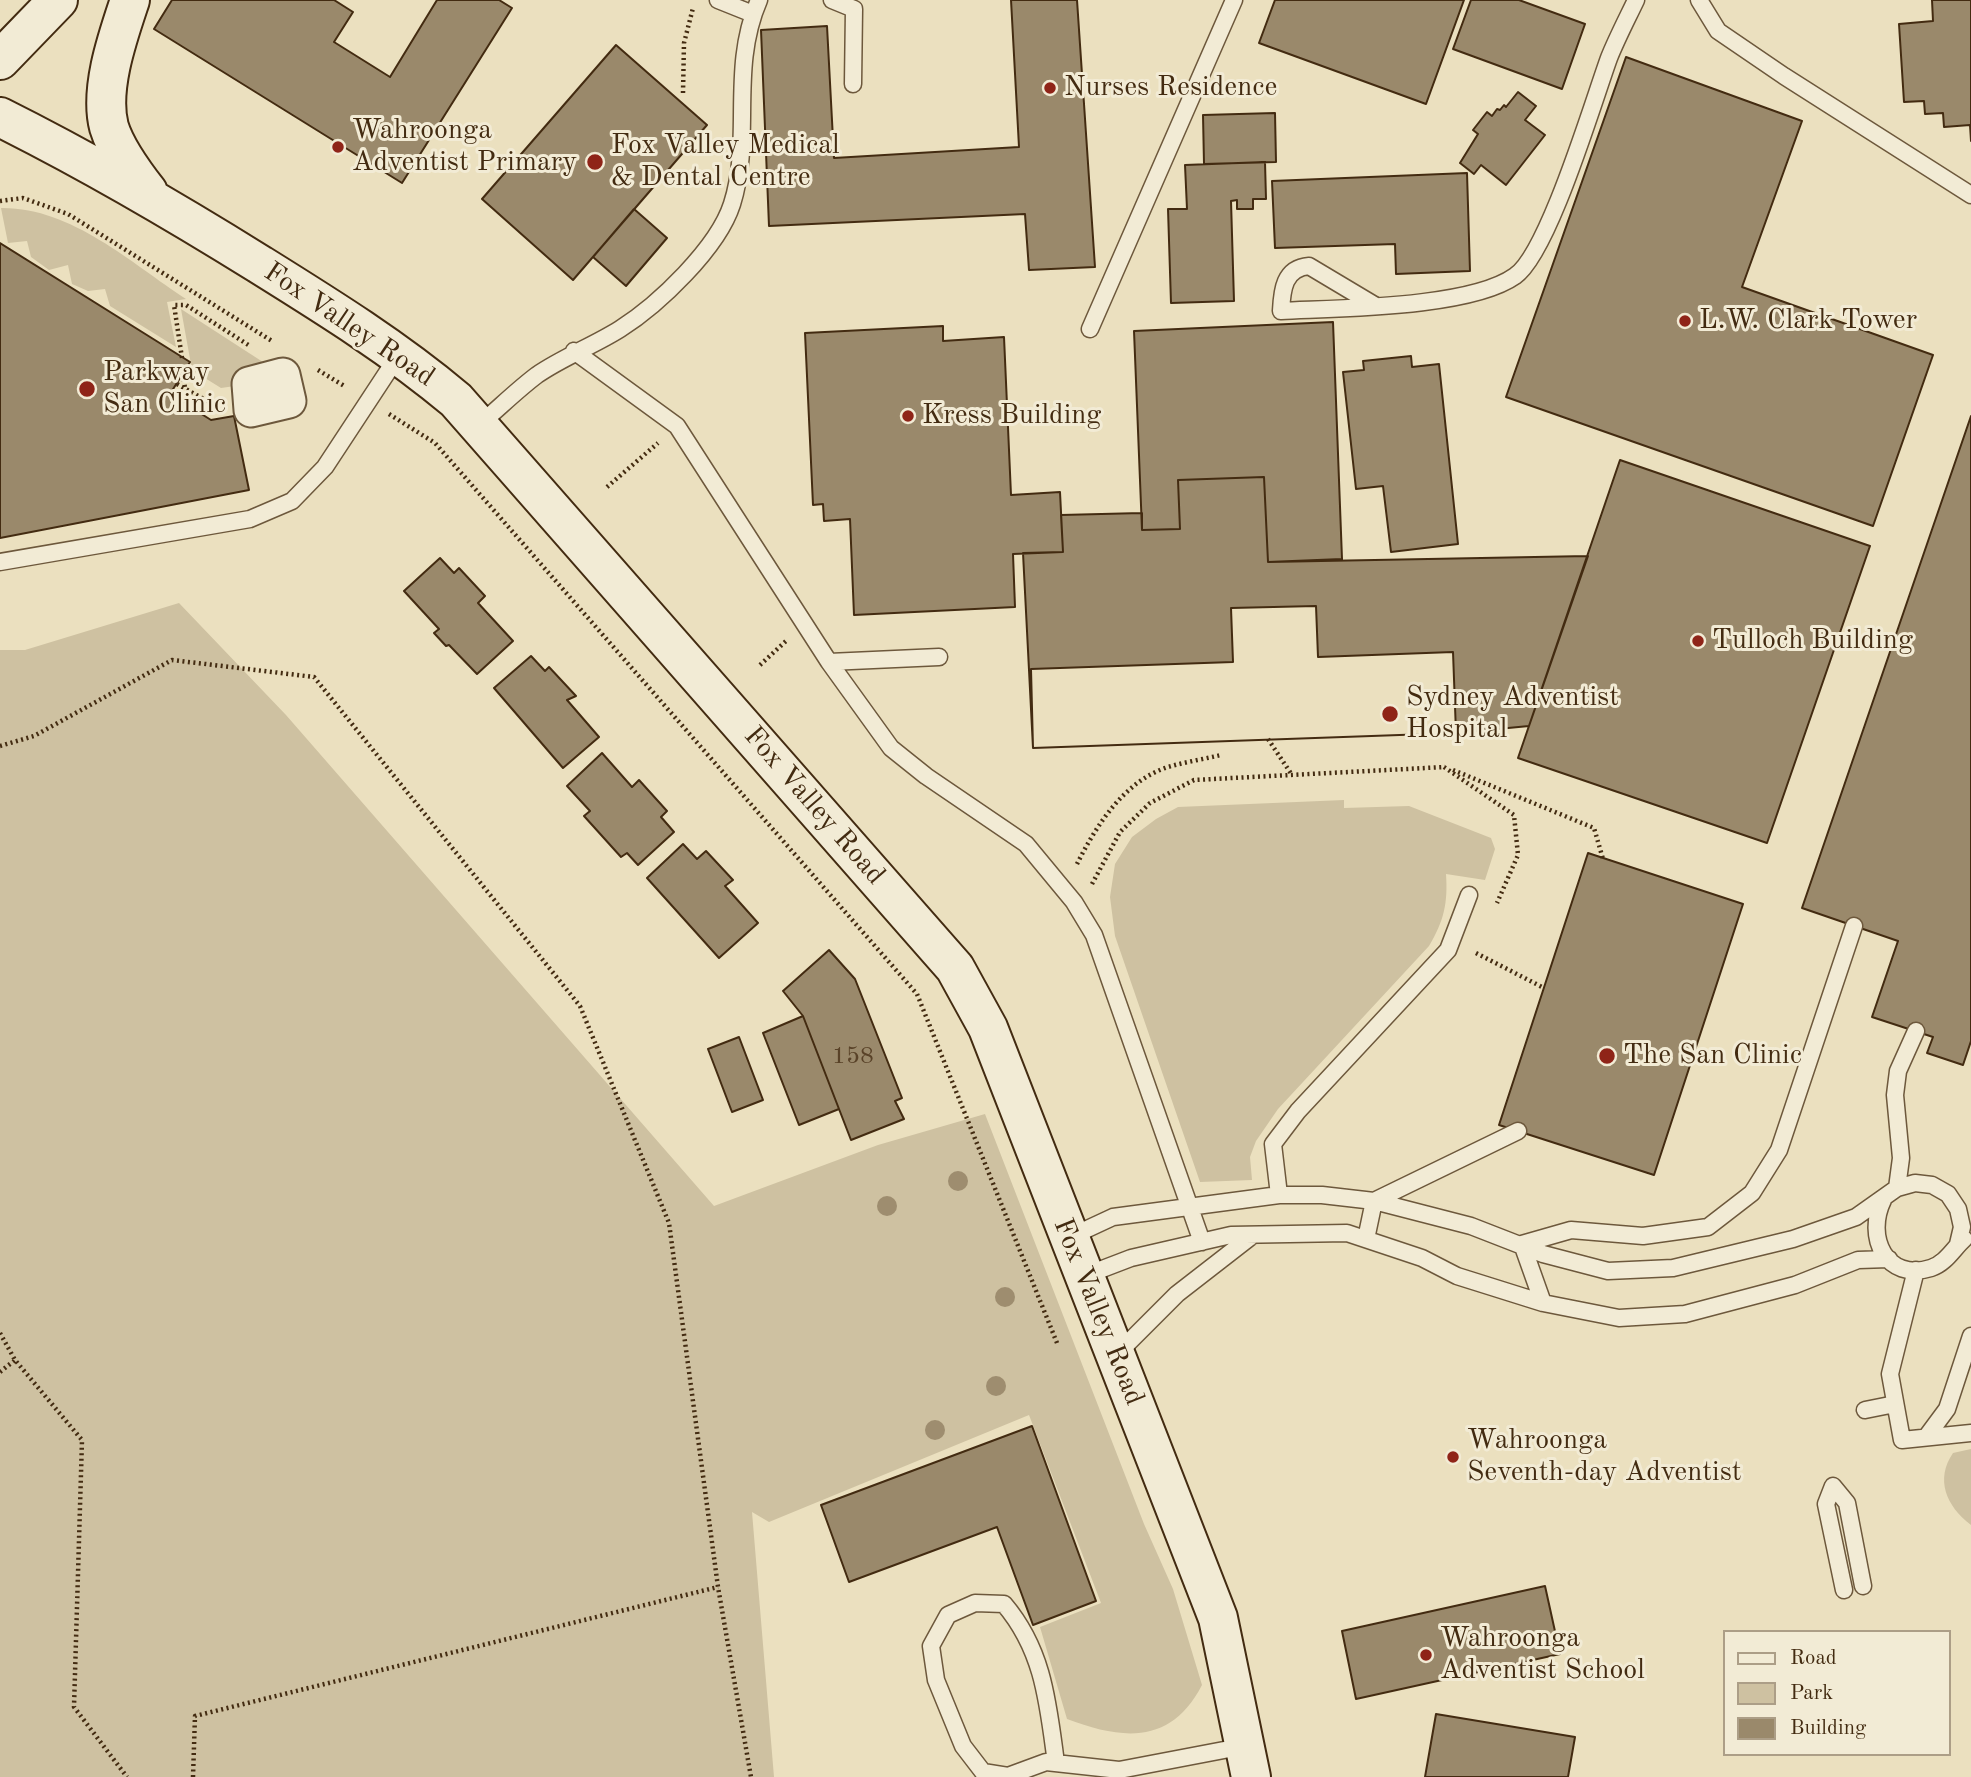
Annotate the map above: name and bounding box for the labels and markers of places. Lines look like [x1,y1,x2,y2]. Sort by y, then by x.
place label: Nurses Residence [1064,71,1277,105]
marker: Nurses Residence [1042,80,1058,96]
place label: Wahroonga Adventist Primary [352,114,577,180]
place label: Fox Valley Medical & Dental Centre [611,129,840,195]
marker: Wahroonga Adventist Primary [330,139,346,155]
marker: Fox Valley Medical & Dental Centre [585,152,605,172]
place label: L.W. Clark Tower [1699,304,1917,338]
marker: L.W. Clark Tower [1677,313,1693,329]
place label: Parkway San Clinic [103,356,226,422]
marker: Parkway San Clinic [77,379,97,399]
place label: Kress Building [922,399,1101,433]
marker: Kress Building [900,408,916,424]
place label: Tulloch Building [1712,624,1913,658]
marker: Tulloch Building [1690,633,1706,649]
place label: Sydney Adventist Hospital [1406,681,1619,747]
marker: Sydney Adventist Hospital [1380,704,1400,724]
place label: The San Clinic [1623,1039,1802,1073]
marker: The San Clinic [1597,1046,1617,1066]
place label: Wahroonga Seventh-day Adventist [1467,1424,1742,1490]
marker: Wahroonga Seventh-day Adventist [1445,1449,1461,1465]
place label: Wahroonga Adventist School [1440,1622,1645,1688]
marker: Wahroonga Adventist School [1418,1647,1434,1663]

